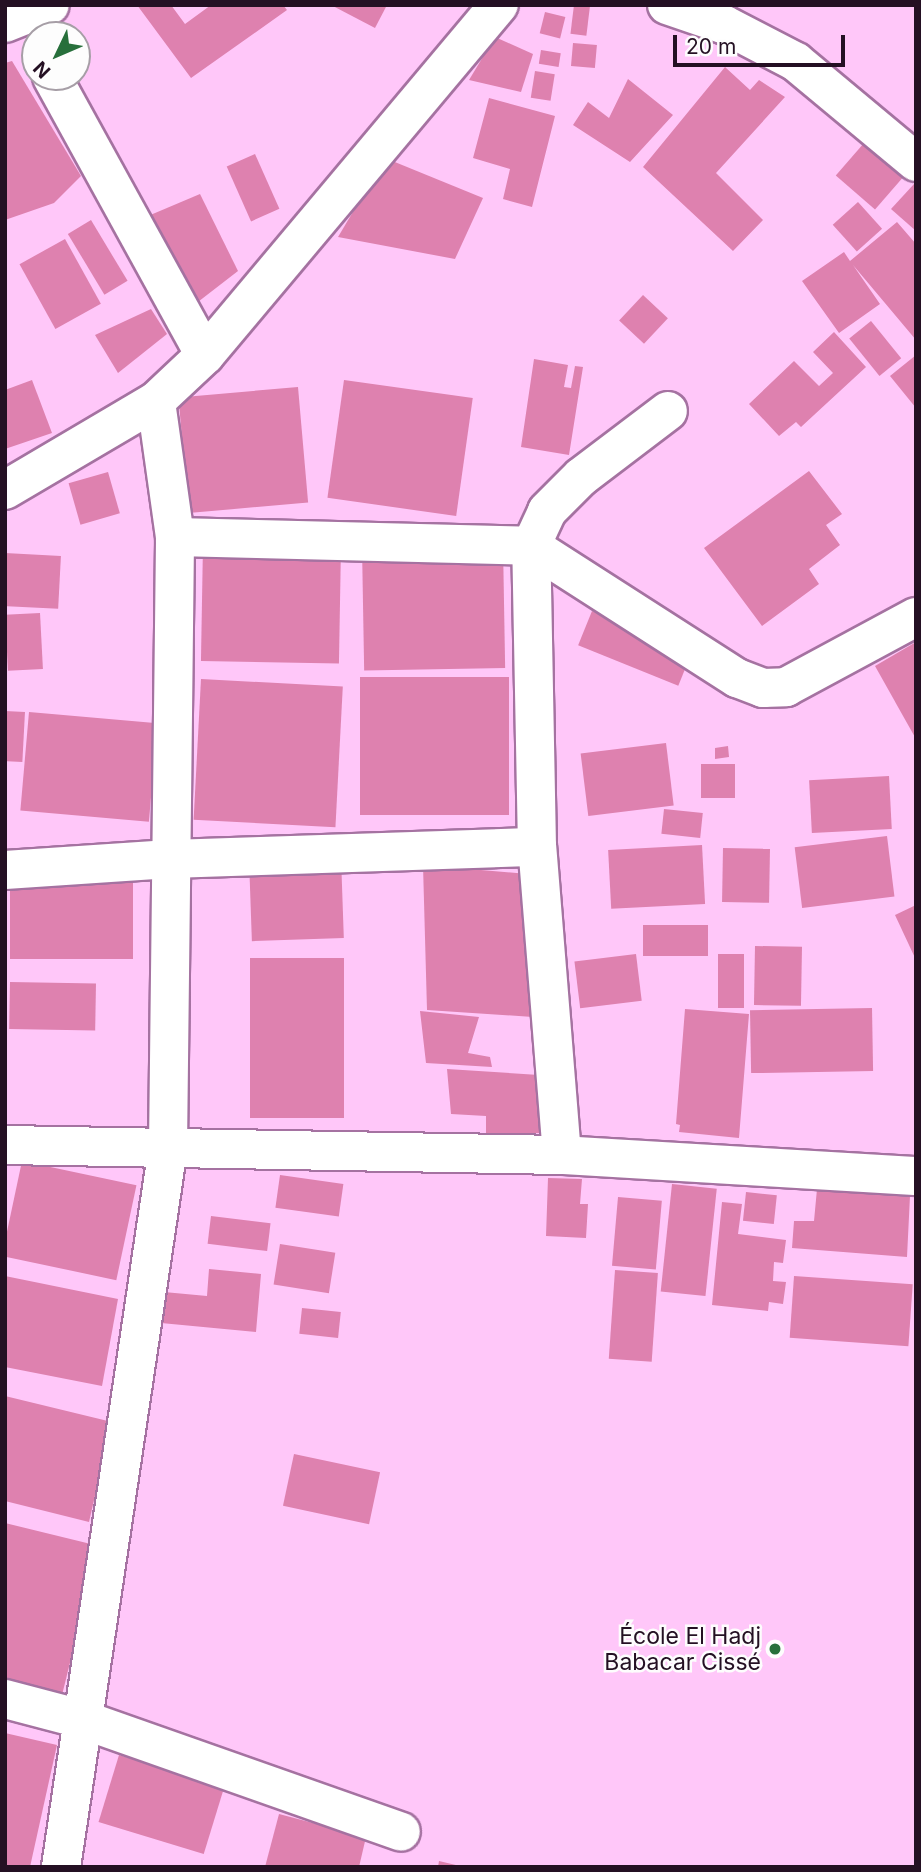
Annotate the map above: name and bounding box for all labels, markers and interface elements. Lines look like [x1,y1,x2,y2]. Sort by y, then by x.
north arrow [21,21,91,91]
scale bar [676,21,848,65]
text: 20 m [686,34,736,59]
text: N [29,56,55,83]
place label: École El Hadj Babacar Cissé [604,1622,761,1676]
marker: École El Hadj Babacar Cissé [767,1641,783,1657]

